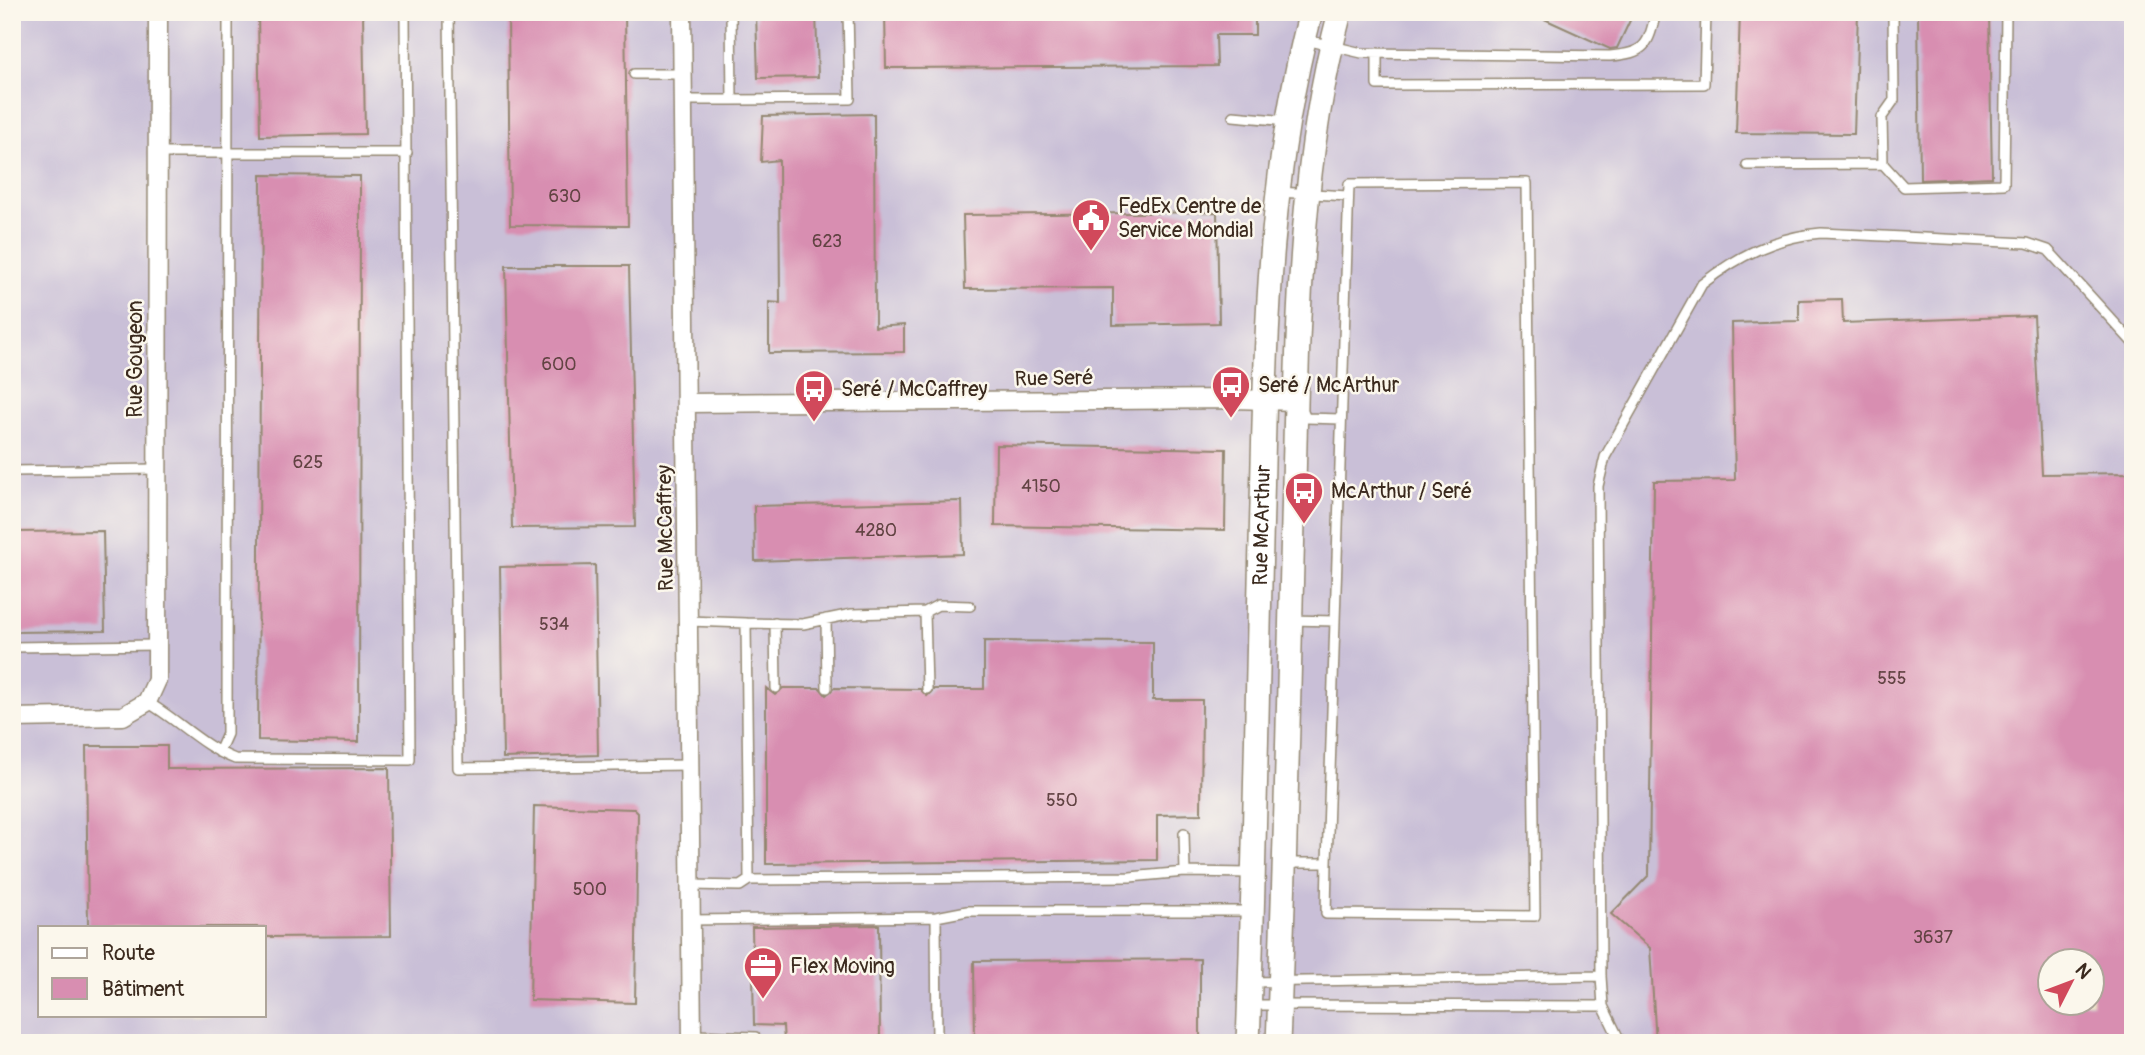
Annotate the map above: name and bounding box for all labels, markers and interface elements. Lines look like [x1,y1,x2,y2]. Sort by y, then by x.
house number: 630 [549,185,581,208]
place label: FedEx Centre de Service Mondial [1118,193,1262,244]
public building icon: FedEx Centre de Service Mondial [1070,197,1112,252]
house number: 623 [812,230,842,253]
street label: Rue Gougeon [122,300,149,418]
house number: 600 [541,353,577,376]
street label: Rue Seré [1014,364,1094,393]
bus stop icon: Seré / McArthur [1210,364,1252,419]
bus stop icon: Seré / McCaffrey [793,368,835,423]
place label: Seré / McArthur [1258,372,1400,399]
place label: Seré / McCaffrey [841,376,988,403]
house number: 625 [293,451,323,474]
street label: Rue McArthur [1247,464,1277,586]
street label: Rue McCaffrey [651,465,680,591]
bus stop icon: McArthur / Seré [1283,470,1325,525]
house number: 4150 [1021,475,1061,498]
place label: McArthur / Seré [1331,478,1472,505]
house number: 4280 [855,519,897,542]
house number: 534 [539,613,570,636]
house number: 555 [1877,667,1907,690]
house number: 550 [1046,789,1078,812]
house number: 500 [573,878,607,901]
legend [38,926,266,1016]
house number: 3637 [1913,926,1954,949]
text: Route [102,940,155,967]
office icon: Flex Moving [742,945,784,1000]
north arrow [2036,946,2106,1016]
place label: Flex Moving [790,953,895,980]
text: N [2070,958,2096,984]
text: Bâtiment [102,976,185,1003]

